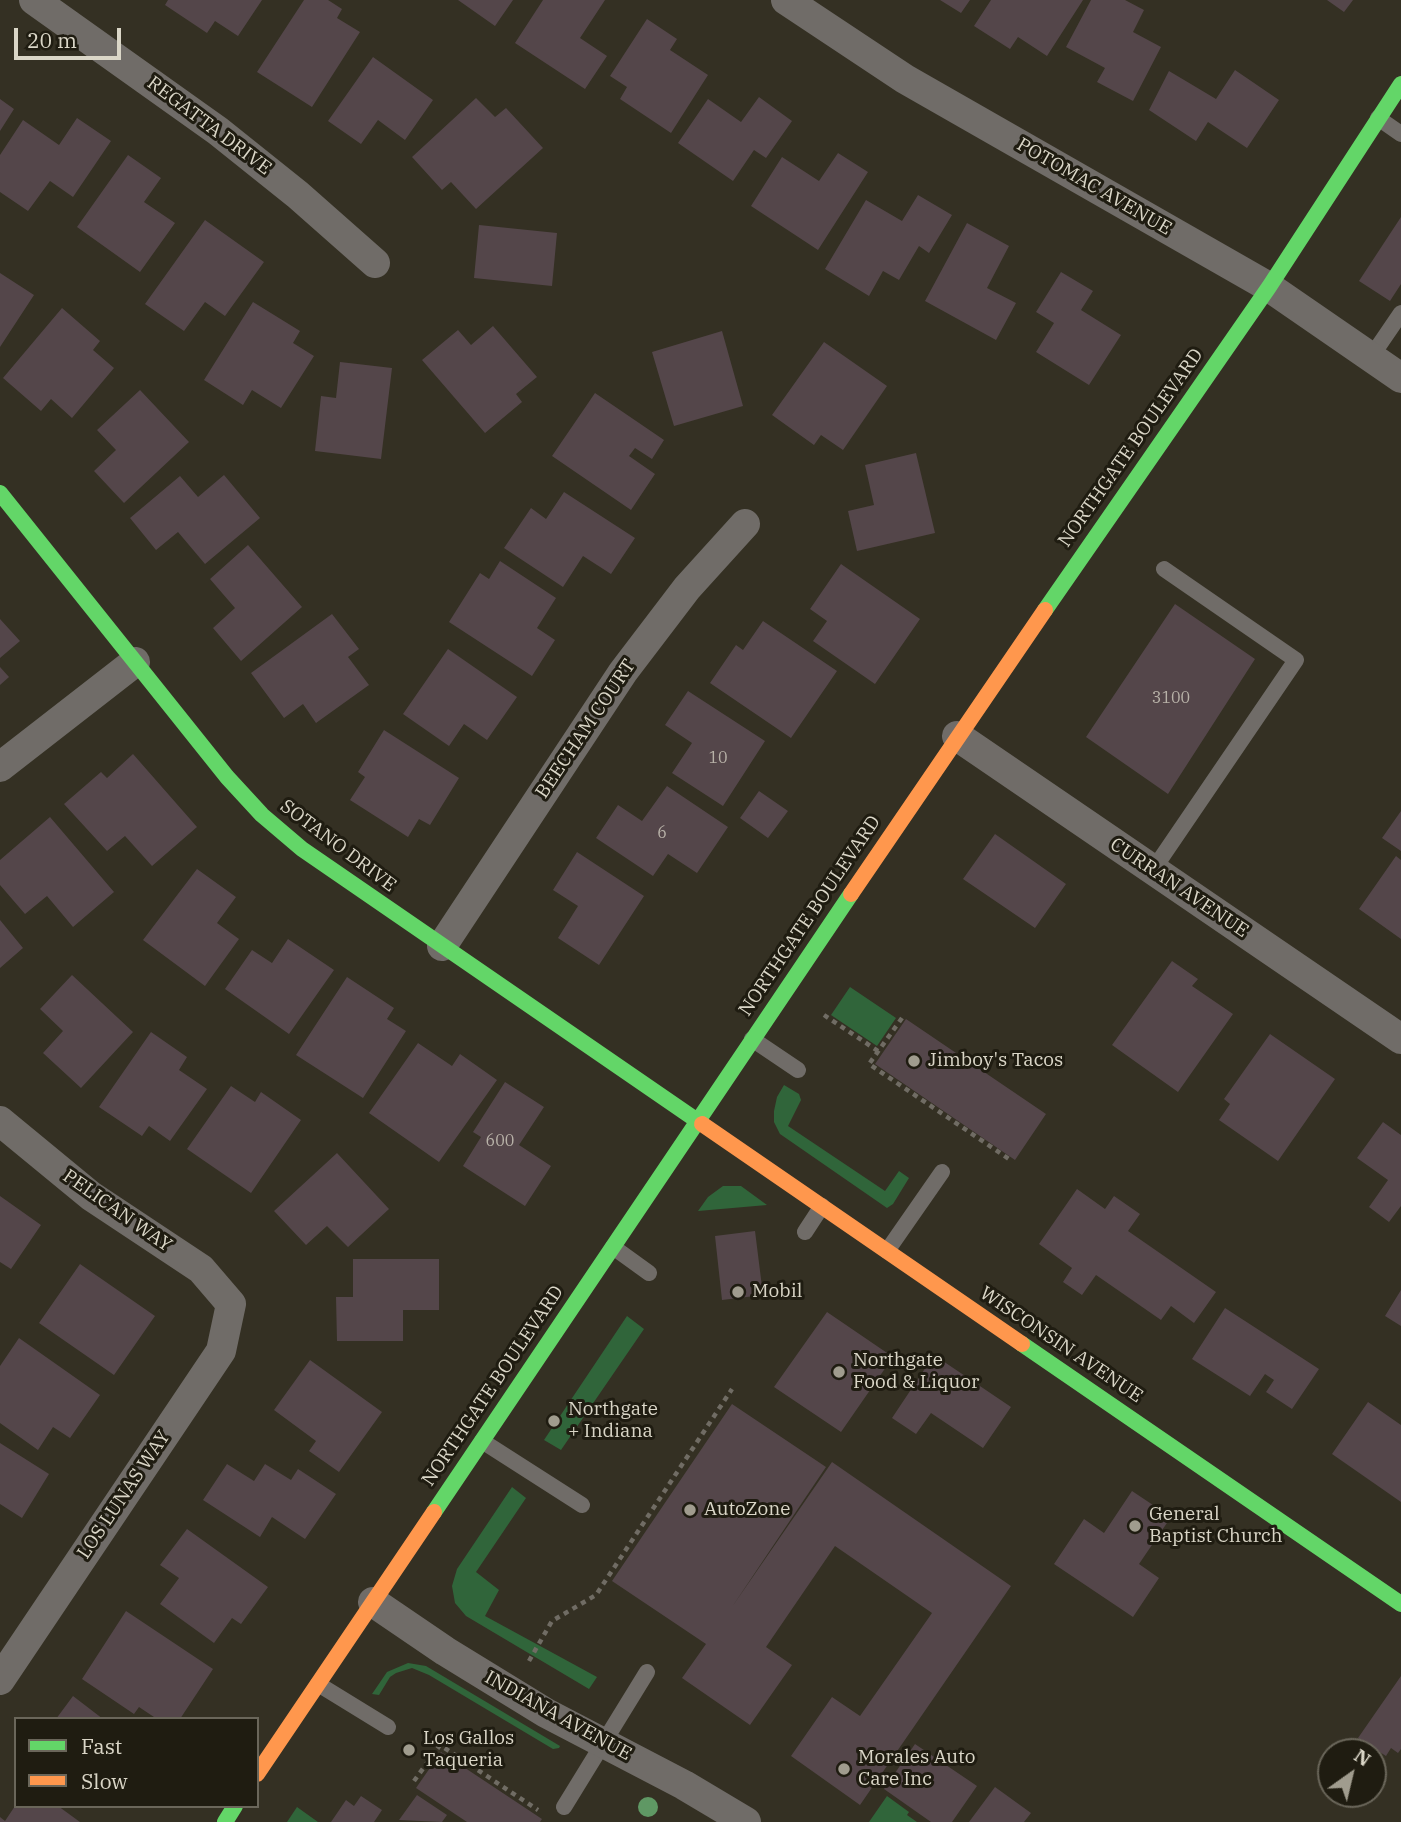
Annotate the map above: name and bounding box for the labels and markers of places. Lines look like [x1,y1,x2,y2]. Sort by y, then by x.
place label: Jimboy's Tacos [928,1050,1063,1072]
marker: Jimboy's Tacos [906,1053,922,1069]
place label: Mobil [752,1281,802,1303]
marker: Mobil [730,1284,746,1300]
place label: Northgate Food & Liquor [853,1350,979,1394]
marker: Northgate Food & Liquor [831,1364,847,1380]
place label: Northgate + Indiana [568,1399,658,1443]
marker: Northgate + Indiana [546,1413,562,1429]
place label: AutoZone [704,1499,791,1521]
marker: AutoZone [682,1502,698,1518]
place label: General Baptist Church [1149,1504,1283,1548]
marker: General Baptist Church [1127,1518,1143,1534]
place label: Los Gallos Taqueria [423,1728,514,1772]
marker: Los Gallos Taqueria [401,1742,417,1758]
place label: Morales Auto Care Inc [858,1747,975,1791]
marker: Morales Auto Care Inc [836,1761,852,1777]

